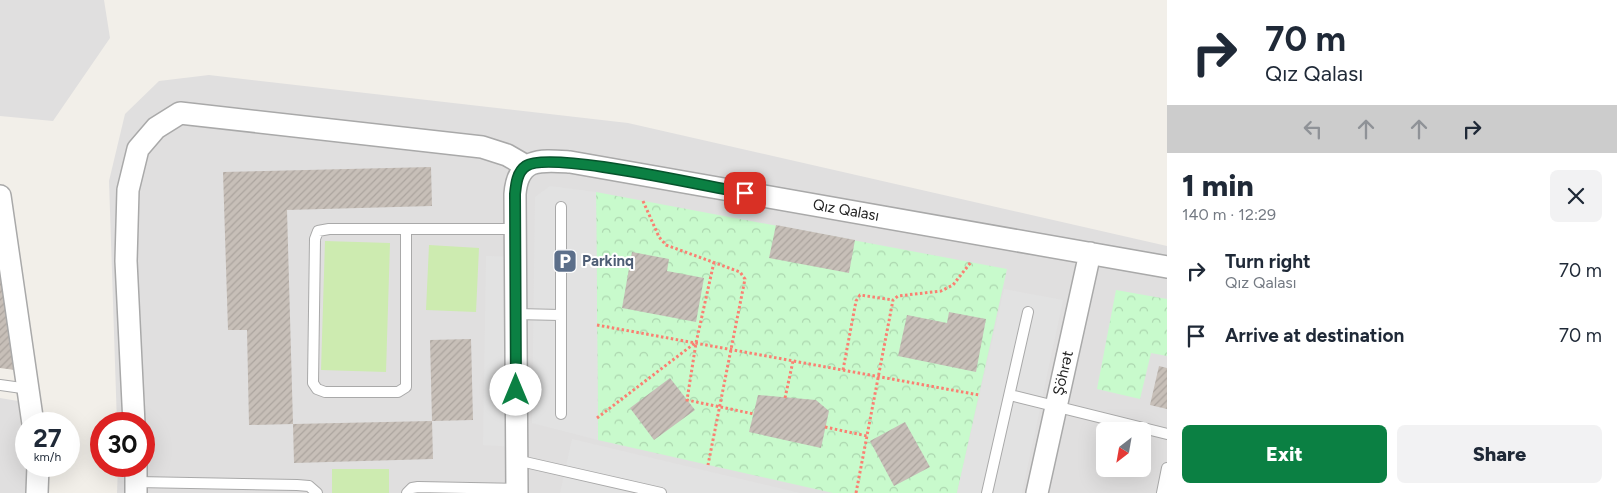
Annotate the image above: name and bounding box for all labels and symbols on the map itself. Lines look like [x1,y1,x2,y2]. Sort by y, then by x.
pin [724,172,766,214]
street label: Qız Qalası [811,195,881,225]
parking icon: Parkinq [552,248,578,274]
place label: Parkinq [582,252,634,270]
street label: Şöhrət [1049,349,1077,397]
position arrow [489,363,541,415]
speed limit sign: 30 [90,412,155,477]
north arrow [1096,422,1151,478]

